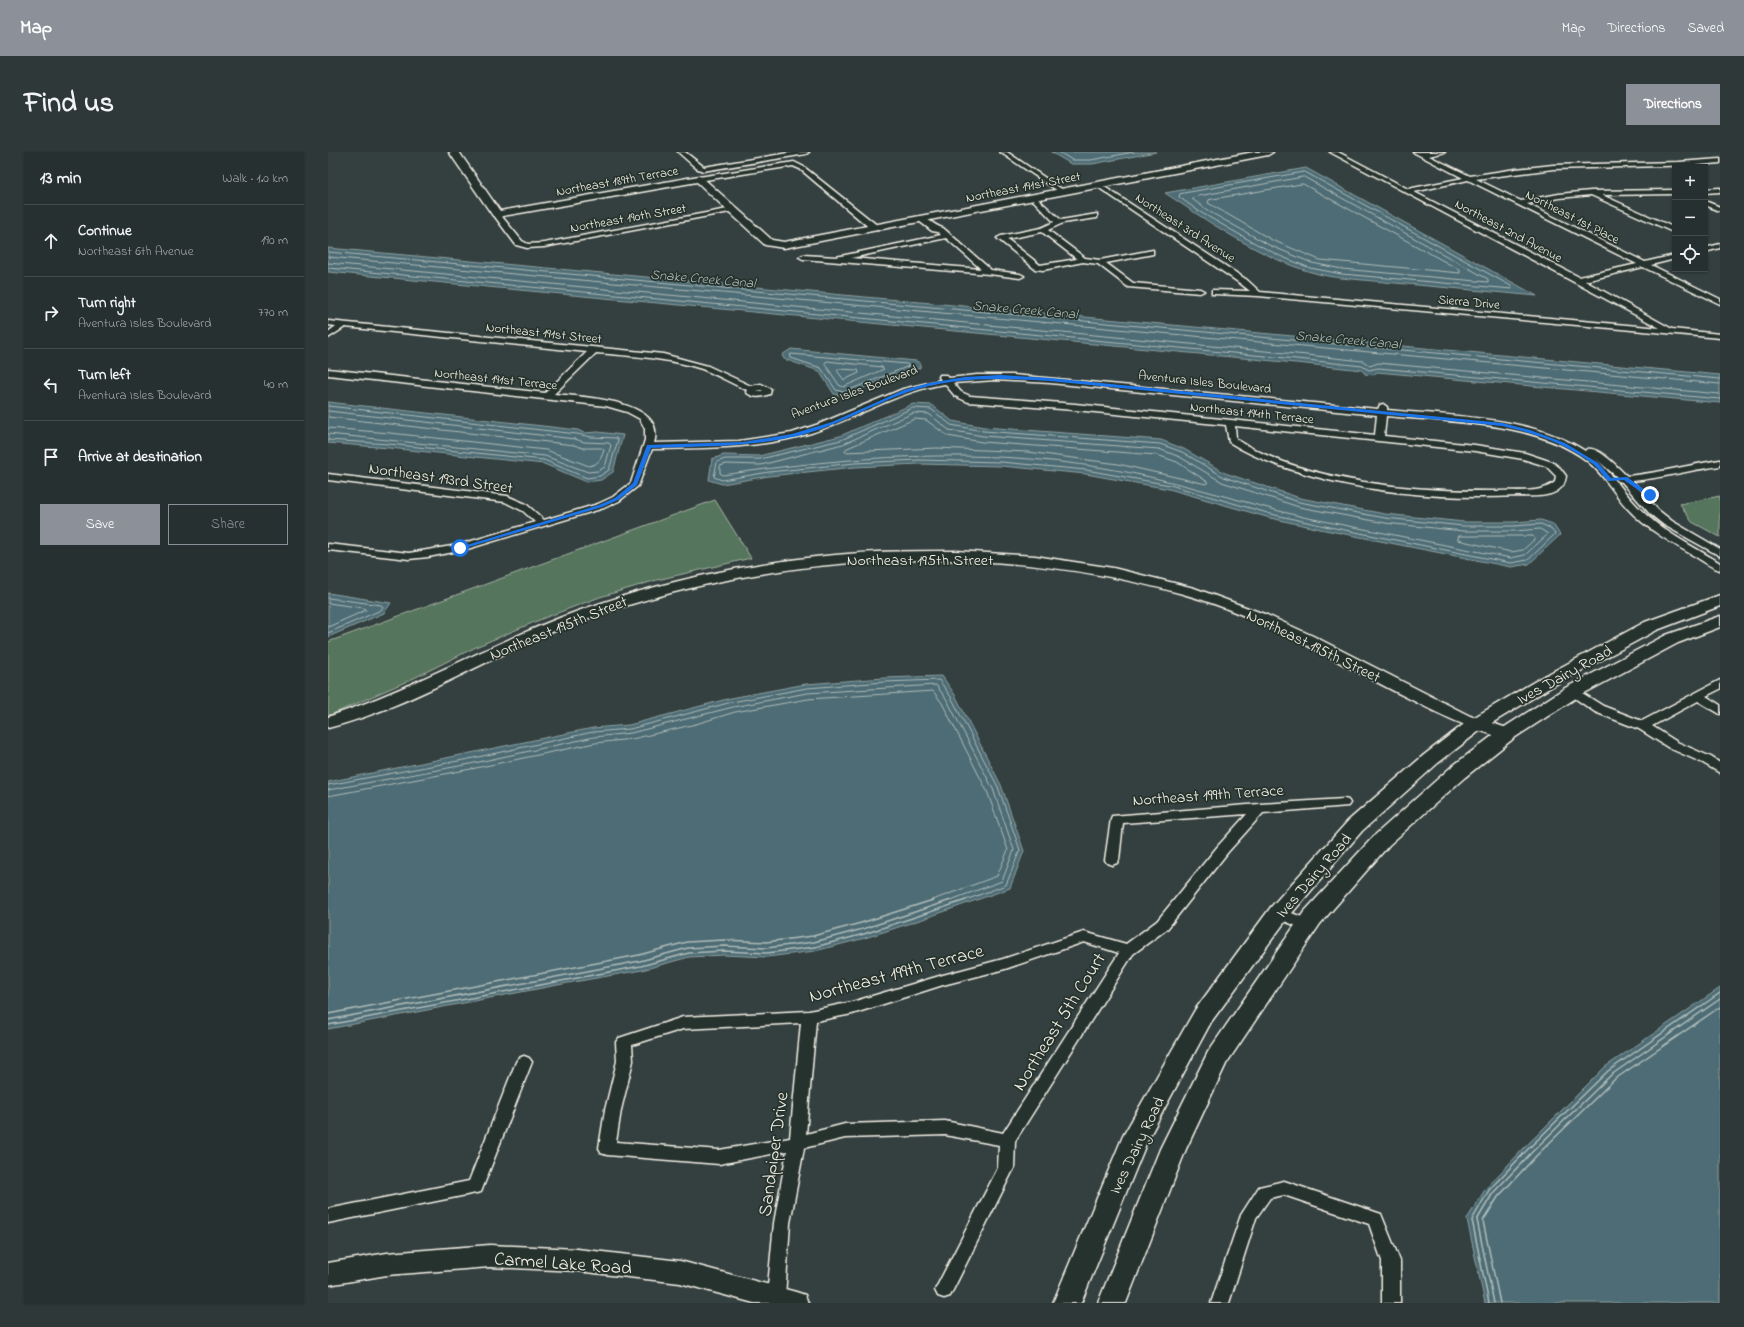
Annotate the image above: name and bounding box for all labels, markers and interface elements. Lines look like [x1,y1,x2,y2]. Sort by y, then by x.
text: Map [20,15,52,42]
text: Map [1562,18,1585,39]
text: Directions [1607,18,1665,39]
text: Saved [1687,18,1724,39]
text: Find us [24,84,114,125]
button: Directions [1626,84,1720,125]
street label: Northeast 189th Terrace [555,161,680,202]
map controls [1672,164,1708,272]
button: + [1672,164,1708,200]
text: 13 min [40,166,81,191]
street label: Northeast 191st Street [964,167,1083,208]
text: Walk · 1.0 km [222,169,288,188]
street label: Northeast 1st Place [1522,185,1623,249]
street label: Northeast 3rd Avenue [1131,189,1239,268]
street label: Northeast 2nd Avenue [1451,195,1566,268]
street label: Northeast 190th Street [569,199,688,238]
button: − [1672,200,1708,236]
text: Continue [78,220,132,242]
icon: ahead [40,230,62,252]
text: 190 m [261,231,288,250]
button: locate [1672,236,1708,272]
text: Northeast 6th Avenue [78,242,194,261]
water label: Snake Creek Canal [649,264,758,295]
street label: Sierra Drive [1437,290,1501,315]
text: Turn right [78,292,136,314]
water label: Snake Creek Canal [971,295,1080,326]
icon: right [40,302,62,324]
text: 770 m [258,303,288,322]
text: Aventura Isles Boulevard [78,314,212,333]
street label: Northeast 191st Street [485,318,603,349]
water label: Snake Creek Canal [1294,325,1403,356]
street label: Aventura Isles Boulevard [789,360,921,424]
text: Turn left [78,364,131,386]
street label: Northeast 191st Terrace [433,364,558,395]
street label: Aventura Isles Boulevard [1137,366,1273,399]
icon: left [40,374,62,396]
text: 40 m [264,375,288,394]
text: Aventura Isles Boulevard [78,386,212,405]
street label: Northeast 194th Terrace [1189,398,1315,429]
icon: arrive [40,446,62,468]
text: Arrive at destination [78,446,202,468]
street label: Northeast 193rd Street [367,457,515,501]
route end [1641,486,1659,504]
button: Save [40,504,160,545]
button: Share [168,504,288,545]
route start [451,539,469,557]
street label: Northeast 195th Street [847,549,994,573]
street label: Northeast 195th Street [486,590,632,667]
street label: Northeast 195th Street [1242,604,1385,690]
street label: Ives Dairy Road [1513,640,1617,712]
street label: Northeast 199th Terrace [1132,779,1285,813]
street label: Ives Dairy Road [1271,829,1358,924]
street label: Northeast 199th Terrace [806,938,987,1011]
street label: Northeast 5th Court [1007,948,1114,1096]
street label: Sandpiper Drive [752,1090,797,1218]
street label: Ives Dairy Road [1104,1093,1172,1199]
street label: Carmel Lake Road [493,1246,633,1283]

